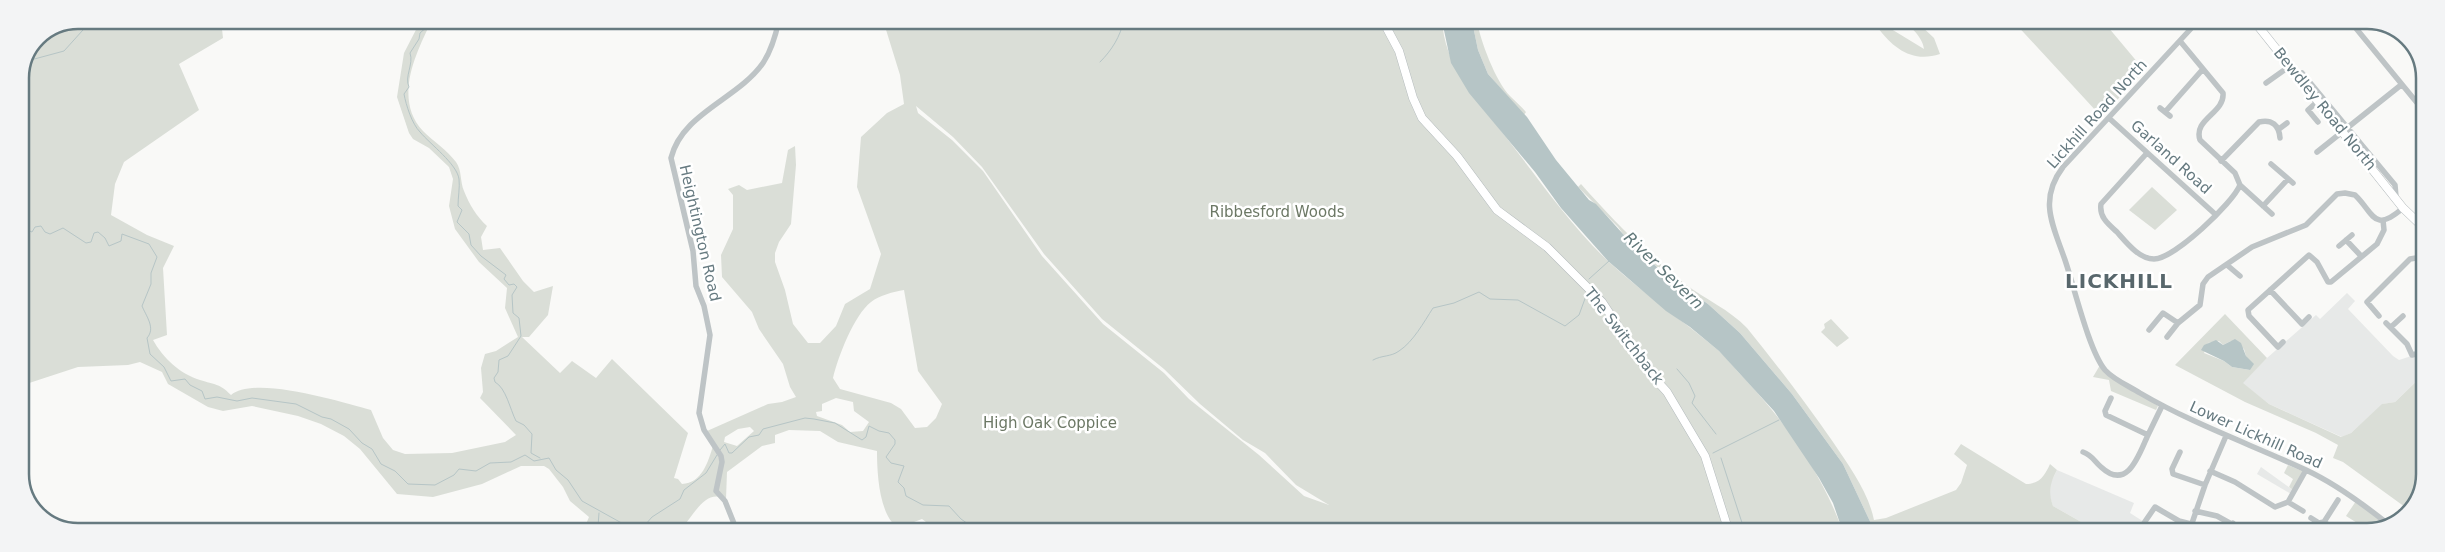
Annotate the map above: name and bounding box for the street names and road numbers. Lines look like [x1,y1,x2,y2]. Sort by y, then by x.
street label: Bewdley Road North [2270,44,2380,174]
street label: Lickhill Road North [2043,56,2151,172]
street label: Garland Road [2127,116,2215,198]
street label: Heightington Road [676,163,724,303]
street label: The Switchback [1580,283,1668,388]
street label: Lower Lickhill Road [2187,398,2325,472]

